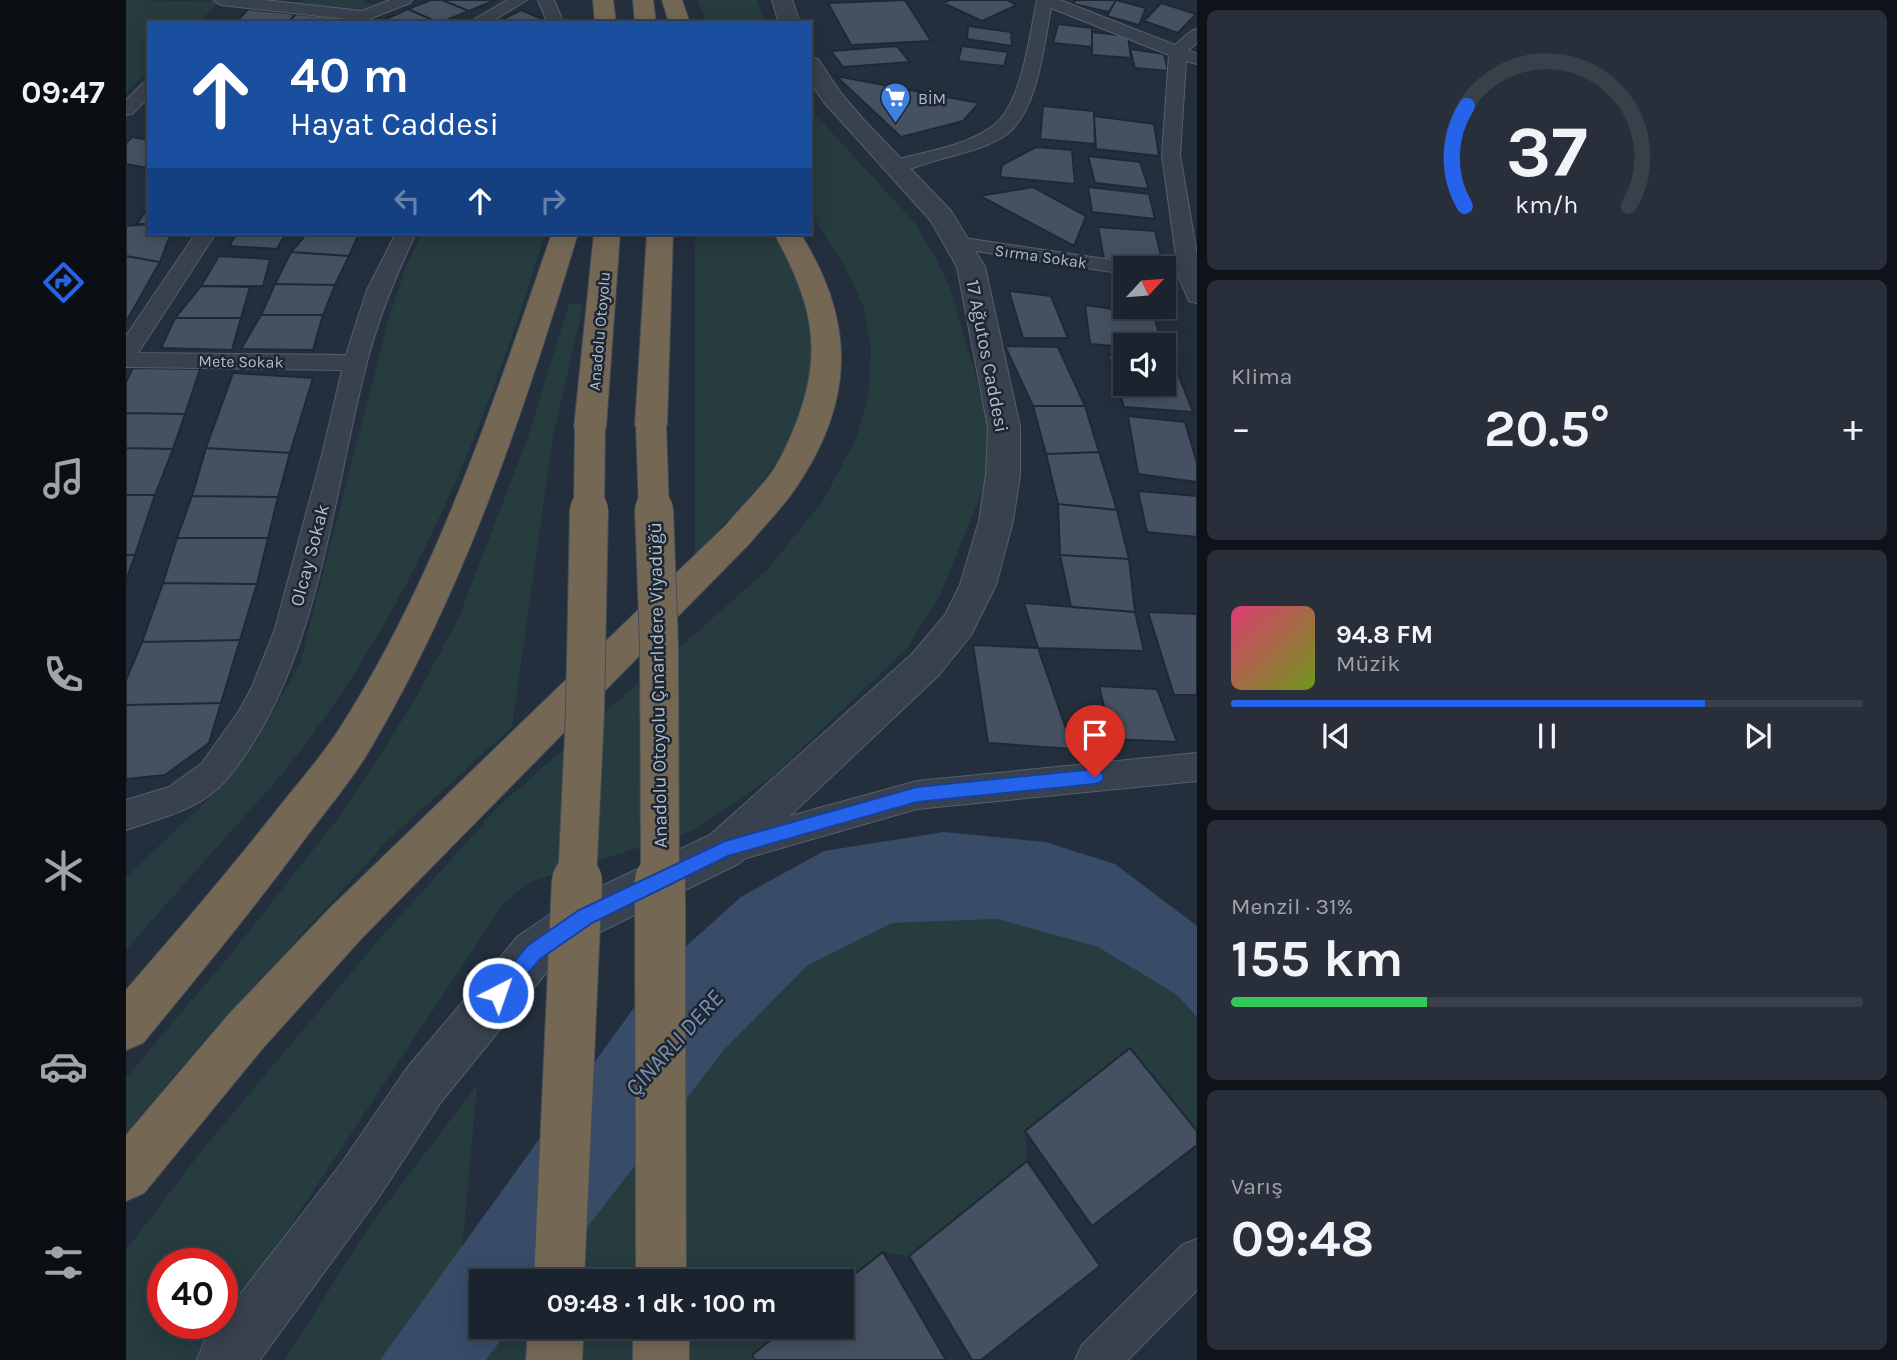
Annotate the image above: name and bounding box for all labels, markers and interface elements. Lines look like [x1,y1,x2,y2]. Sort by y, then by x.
text: 40 m [290,47,409,104]
icon: ahead [175,49,266,140]
text: 09:47 [21,74,105,111]
supermarket icon: BİM [878,81,912,125]
place label: BİM [918,89,946,108]
text: Hayat Caddesi [290,106,499,143]
text: 37 [1506,109,1588,194]
icon: left [388,182,426,220]
icon: ahead [461,182,499,220]
icon: right [534,182,572,220]
text: km/h [1515,190,1579,219]
street label: Sırma Sokak [994,241,1088,272]
north arrow [1113,256,1176,318]
map controls [1113,256,1176,396]
icon: directions [39,258,88,307]
street label: Anadolu Otoyolu [585,271,614,391]
street label: 17 Ağutos Caddesi [961,278,1013,434]
button: sound [1113,333,1176,396]
street label: Mete Sokak [198,351,284,372]
text: Klima [1231,363,1292,390]
text: 20.5° [1484,398,1610,459]
text: − [1231,406,1251,451]
text: + [1843,406,1863,451]
icon: music [39,454,88,503]
street label: Olcay Sokak [286,501,334,609]
street label: Anadolu Otoyolu Çınarlıdere Viyadüğü [644,522,672,848]
text: 94.8 FM [1336,619,1433,650]
icon: phone [39,650,88,699]
text: Müzik [1336,650,1400,677]
pin [1065,705,1125,777]
icon: arrive [1076,716,1114,754]
icon: previous [1317,717,1355,755]
icon: pause [1528,717,1566,755]
icon: next [1739,717,1777,755]
icon: climate [39,846,88,895]
text: Menzil · 31% [1231,893,1353,920]
text: 155 km [1231,928,1403,989]
position arrow [461,956,535,1030]
water label: ÇINARLI DERE [619,984,729,1102]
icon: car [39,1042,88,1091]
text: Varış [1231,1173,1283,1200]
text: 09:48 [1231,1208,1374,1269]
icon: filters [39,1238,88,1287]
speed limit sign: 40 [147,1248,238,1339]
text: 09:48 · 1 dk · 100 m [547,1288,776,1319]

